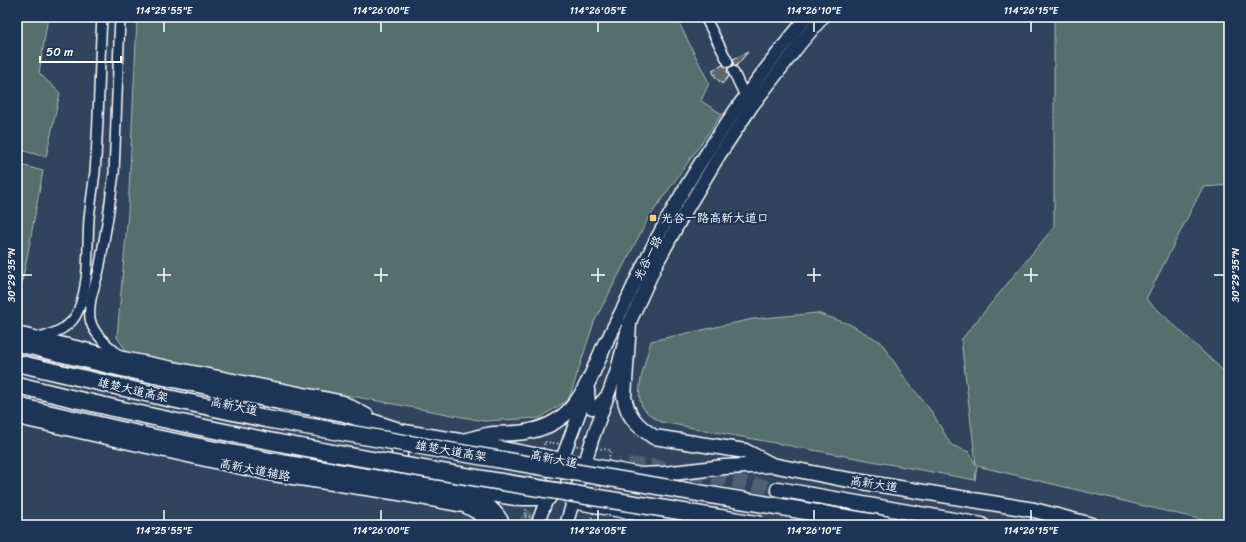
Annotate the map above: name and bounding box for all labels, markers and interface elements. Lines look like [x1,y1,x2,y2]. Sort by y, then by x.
text: 114°25'55"E [136,2,194,20]
text: 114°26'00"E [353,2,411,20]
text: 114°26'05"E [570,2,628,20]
text: 114°26'10"E [787,2,843,20]
text: 114°26'15"E [1004,2,1060,20]
scale bar [40,38,121,64]
text: 50 m [46,41,73,63]
place label: 光谷一路高新大道口 [661,207,769,229]
marker: 光谷一路高新大道口 [648,213,658,223]
street label: 光谷一路 [627,232,669,284]
text: 30°29'35"N [3,248,21,302]
text: 30°29'35"N [1227,248,1245,302]
street label: 雄楚大道高架 [95,371,171,409]
street label: 高新大道 [208,390,260,422]
street label: 雄楚大道高架 [414,434,488,468]
street label: 高新大道 [528,444,580,474]
street label: 高新大道辅路 [218,452,292,488]
street label: 高新大道 [849,469,899,499]
text: 114°25'55"E [136,522,194,540]
text: 114°26'00"E [353,522,411,540]
text: 114°26'05"E [570,522,628,540]
text: 114°26'10"E [787,522,843,540]
text: 114°26'15"E [1004,522,1060,540]

